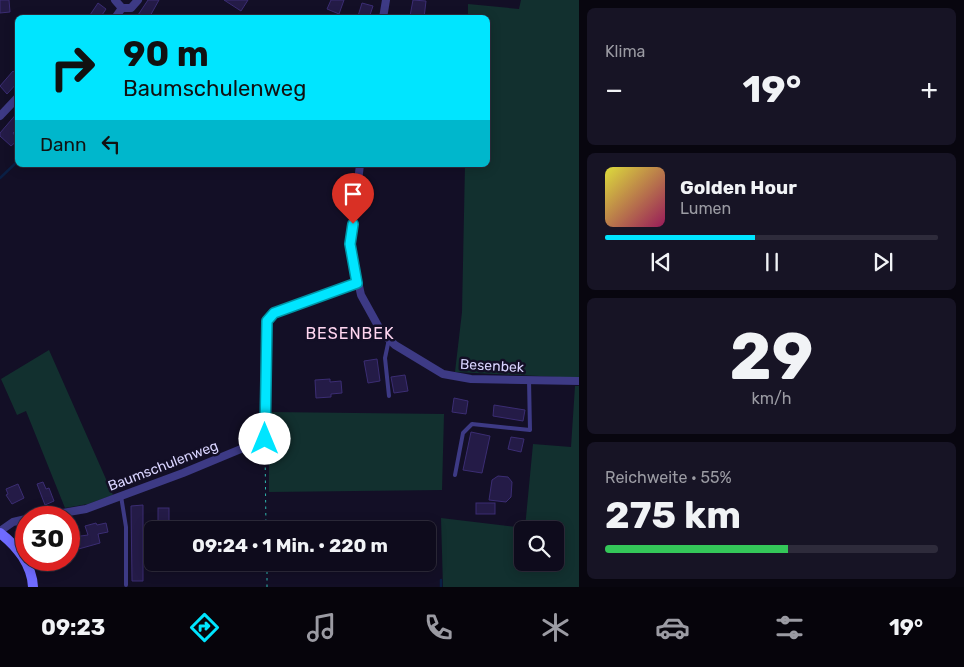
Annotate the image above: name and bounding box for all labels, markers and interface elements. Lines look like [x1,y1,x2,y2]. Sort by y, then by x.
text: 90 m [123,33,209,75]
icon: right [40,35,105,100]
text: Klima [605,42,645,61]
text: 19° [742,66,801,112]
text: − [605,73,623,106]
text: + [921,73,938,106]
text: Baumschulenweg [123,75,306,102]
icon: left [97,130,125,158]
text: Dann [40,133,87,156]
pin [332,173,374,224]
text: Golden Hour [680,176,797,199]
icon: arrive [339,180,367,208]
text: Lumen [680,199,731,218]
icon: previous [647,248,675,276]
icon: pause [758,248,786,276]
icon: next [869,248,897,276]
text: 29 [730,318,813,395]
district label: BESENBEK [305,324,395,343]
street label: Besenbek [460,356,525,376]
text: km/h [752,389,791,408]
position arrow [238,412,290,464]
street label: Baumschulenweg [106,437,220,495]
text: Reichweite · 55% [605,468,732,487]
text: 275 km [605,492,741,538]
speed limit sign: 30 [15,506,80,571]
map controls [514,521,564,571]
button: search [514,521,564,571]
text: 09:24 · 1 Min. · 220 m [192,534,388,557]
icon: directions [187,610,222,645]
icon: music [304,610,339,645]
icon: phone [421,610,456,645]
icon: climate [538,610,573,645]
icon: car [655,610,690,645]
icon: filters [772,610,807,645]
text: 09:23 [41,614,105,641]
text: 19° [889,614,923,641]

